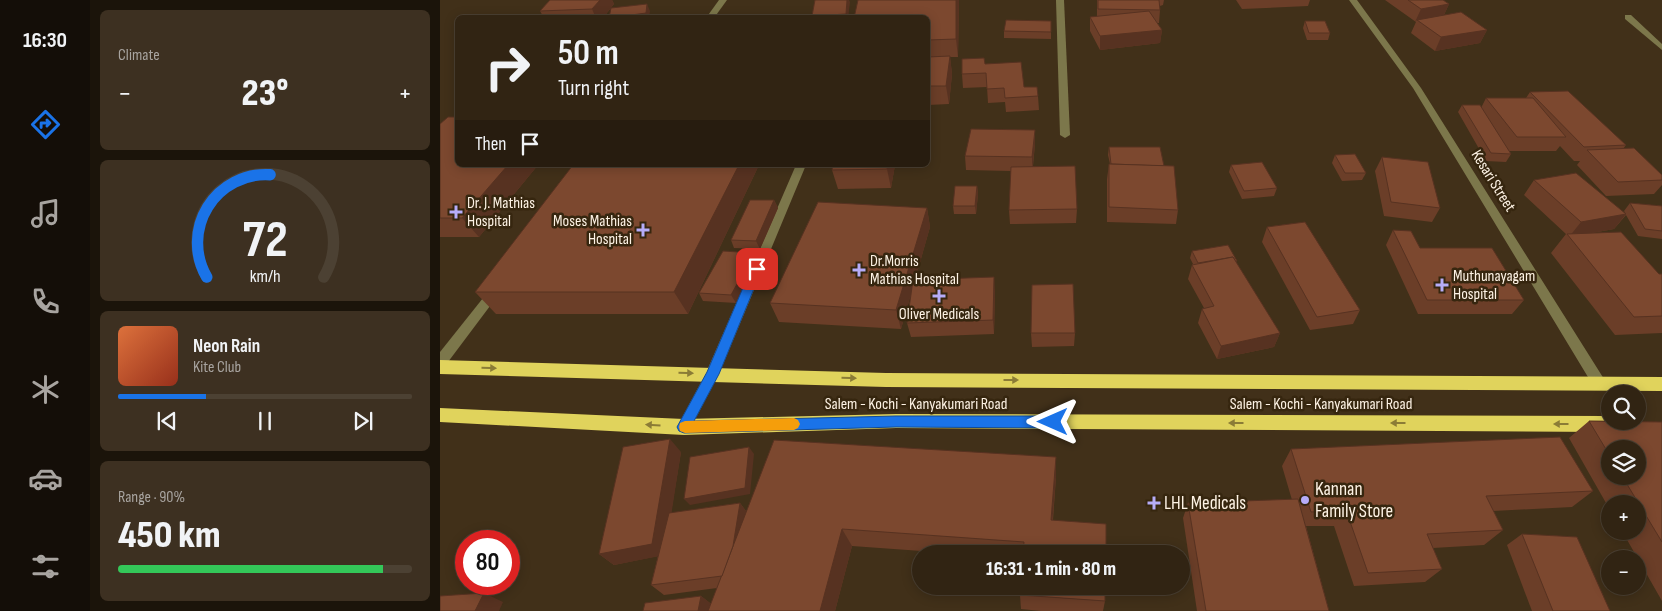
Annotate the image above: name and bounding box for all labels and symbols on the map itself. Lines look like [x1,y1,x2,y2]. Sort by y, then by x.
street label: Kesari Street [1467,147,1519,215]
place label: Dr. J. Mathias Hospital [467,194,535,231]
marker: Dr. J. Mathias Hospital [449,205,463,219]
place label: Moses Mathias Hospital [553,212,632,249]
marker: Moses Mathias Hospital [636,223,650,237]
pin [736,248,778,290]
place label: Dr.Morris Mathias Hospital [870,252,959,289]
marker: Dr.Morris Mathias Hospital [852,263,866,277]
place label: Muthunayagam Hospital [1453,267,1535,304]
marker: Muthunayagam Hospital [1435,278,1449,292]
marker: Oliver Medicals [933,290,945,302]
place label: Oliver Medicals [899,305,979,324]
one-way arrow [481,364,497,372]
one-way arrow [678,369,694,377]
one-way arrow [841,375,857,383]
one-way arrow [1003,376,1019,384]
street label: Salem - Kochi - Kanyakumari Road [825,395,1007,414]
position arrow [1026,395,1078,447]
street label: Salem - Kochi - Kanyakumari Road [1230,395,1412,414]
one-way arrow [1228,419,1244,427]
one-way arrow [1390,419,1406,427]
one-way arrow [1553,420,1569,428]
one-way arrow [645,421,661,429]
place label: Kannan Family Store [1315,478,1393,523]
place label: LHL Medicals [1164,492,1246,515]
marker: Kannan Family Store [1299,494,1311,506]
marker: LHL Medicals [1148,497,1160,509]
speed limit sign: 80 [455,530,520,595]

